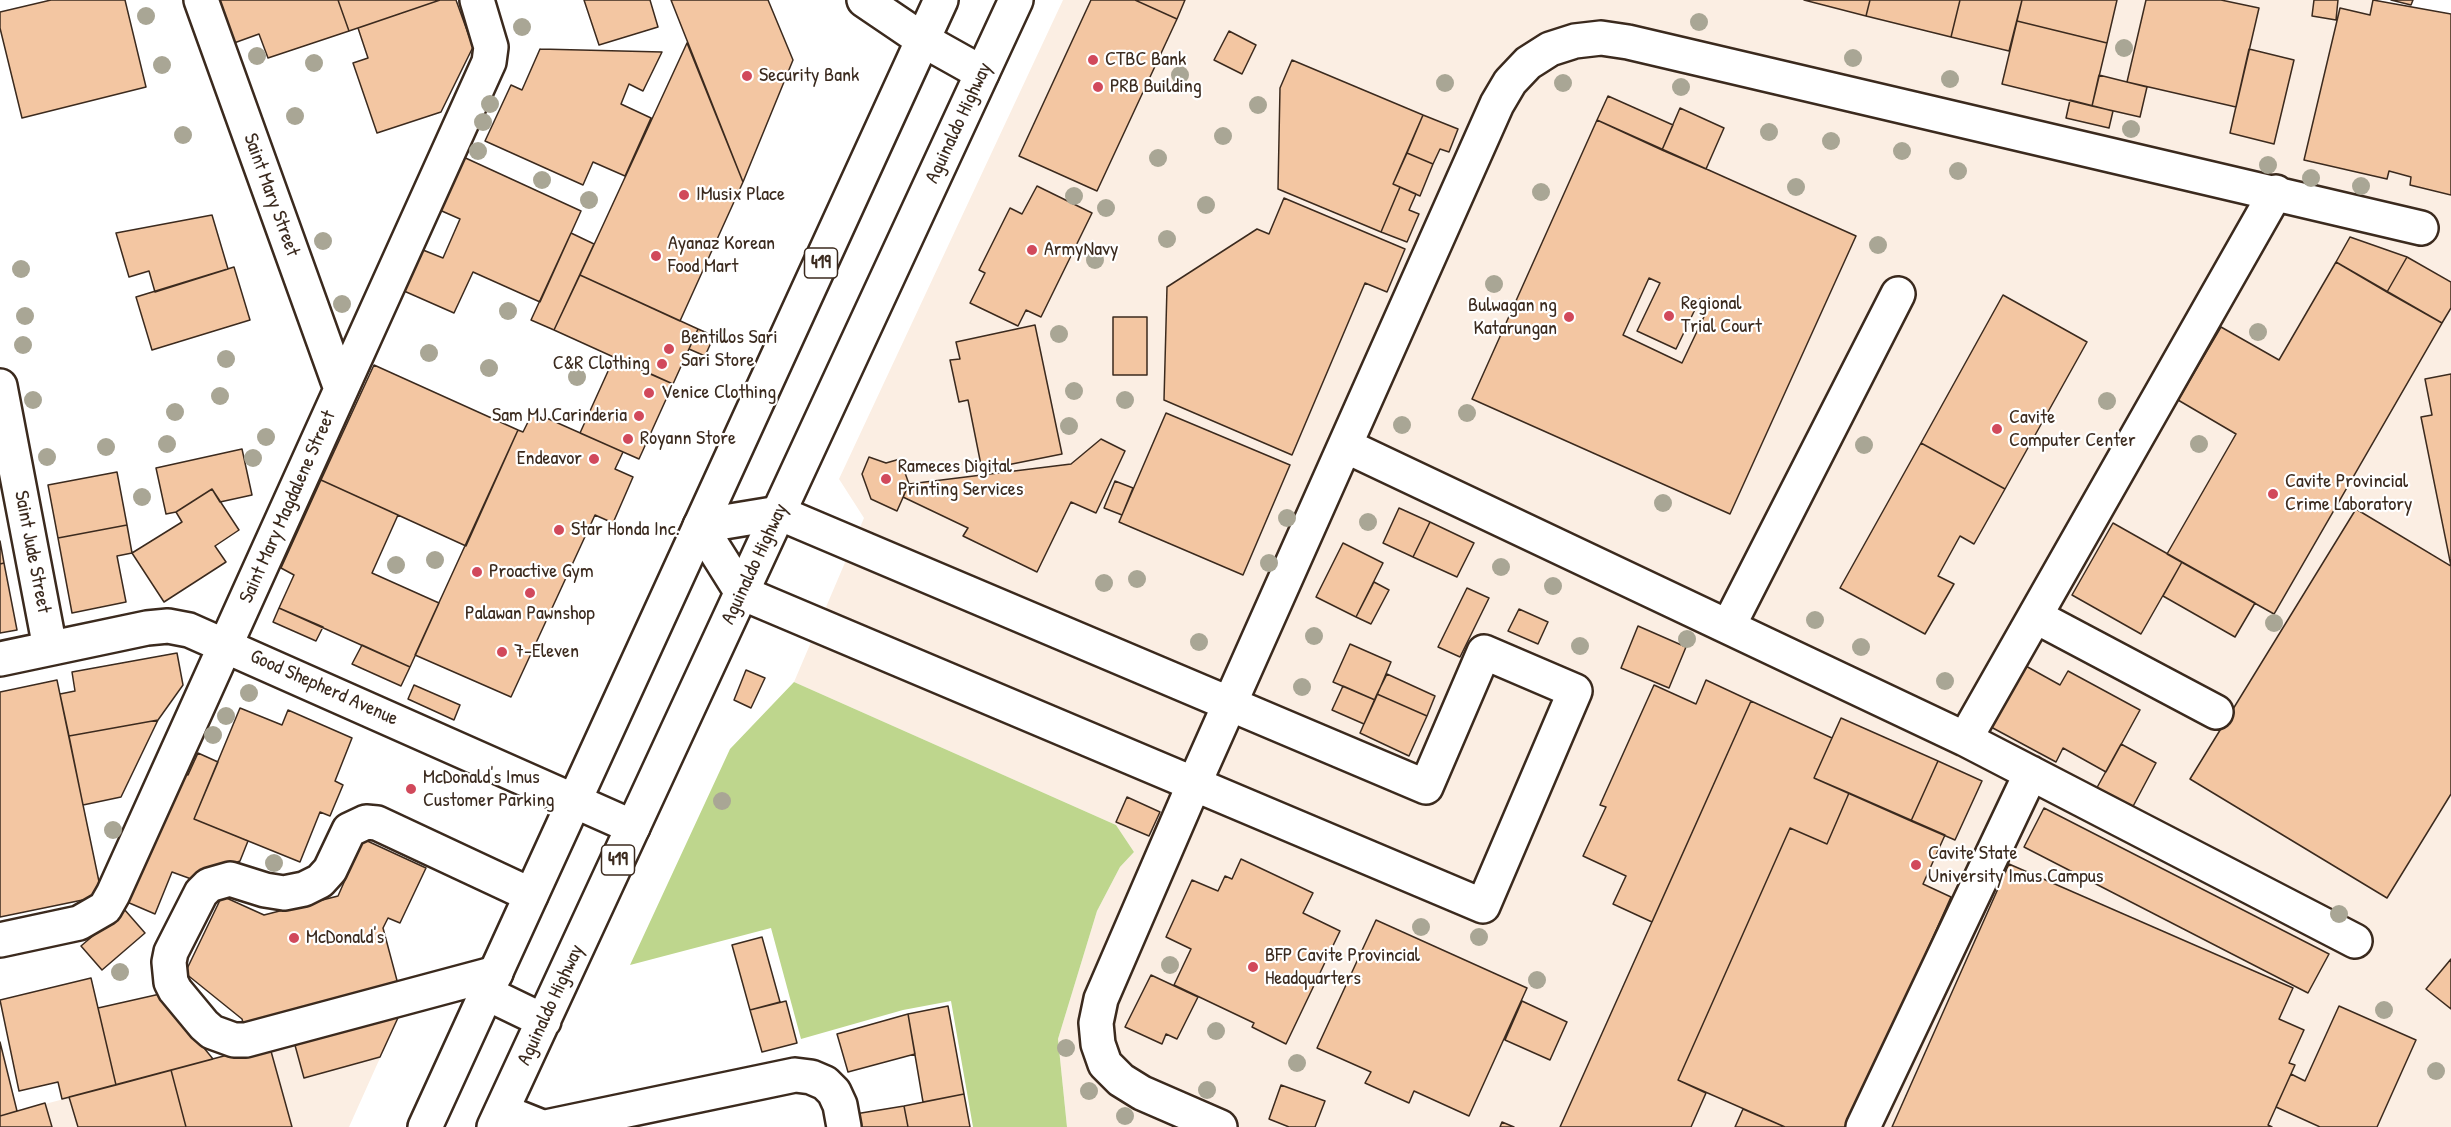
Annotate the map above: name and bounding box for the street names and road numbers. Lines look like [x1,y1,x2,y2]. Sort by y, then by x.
street label: Aguinaldo Highway [921,59,997,187]
street label: Saint Mary Street [238,130,304,260]
road number: 419 [804,248,838,278]
street label: Saint Mary Magdalene Street [235,407,341,607]
street label: Saint Jude Street [8,489,56,615]
street label: Aguinaldo Highway [717,500,793,628]
street label: Good Shepherd Avenue [246,645,402,731]
road number: 419 [602,845,634,875]
street label: Aguinaldo Highway [513,941,589,1069]

